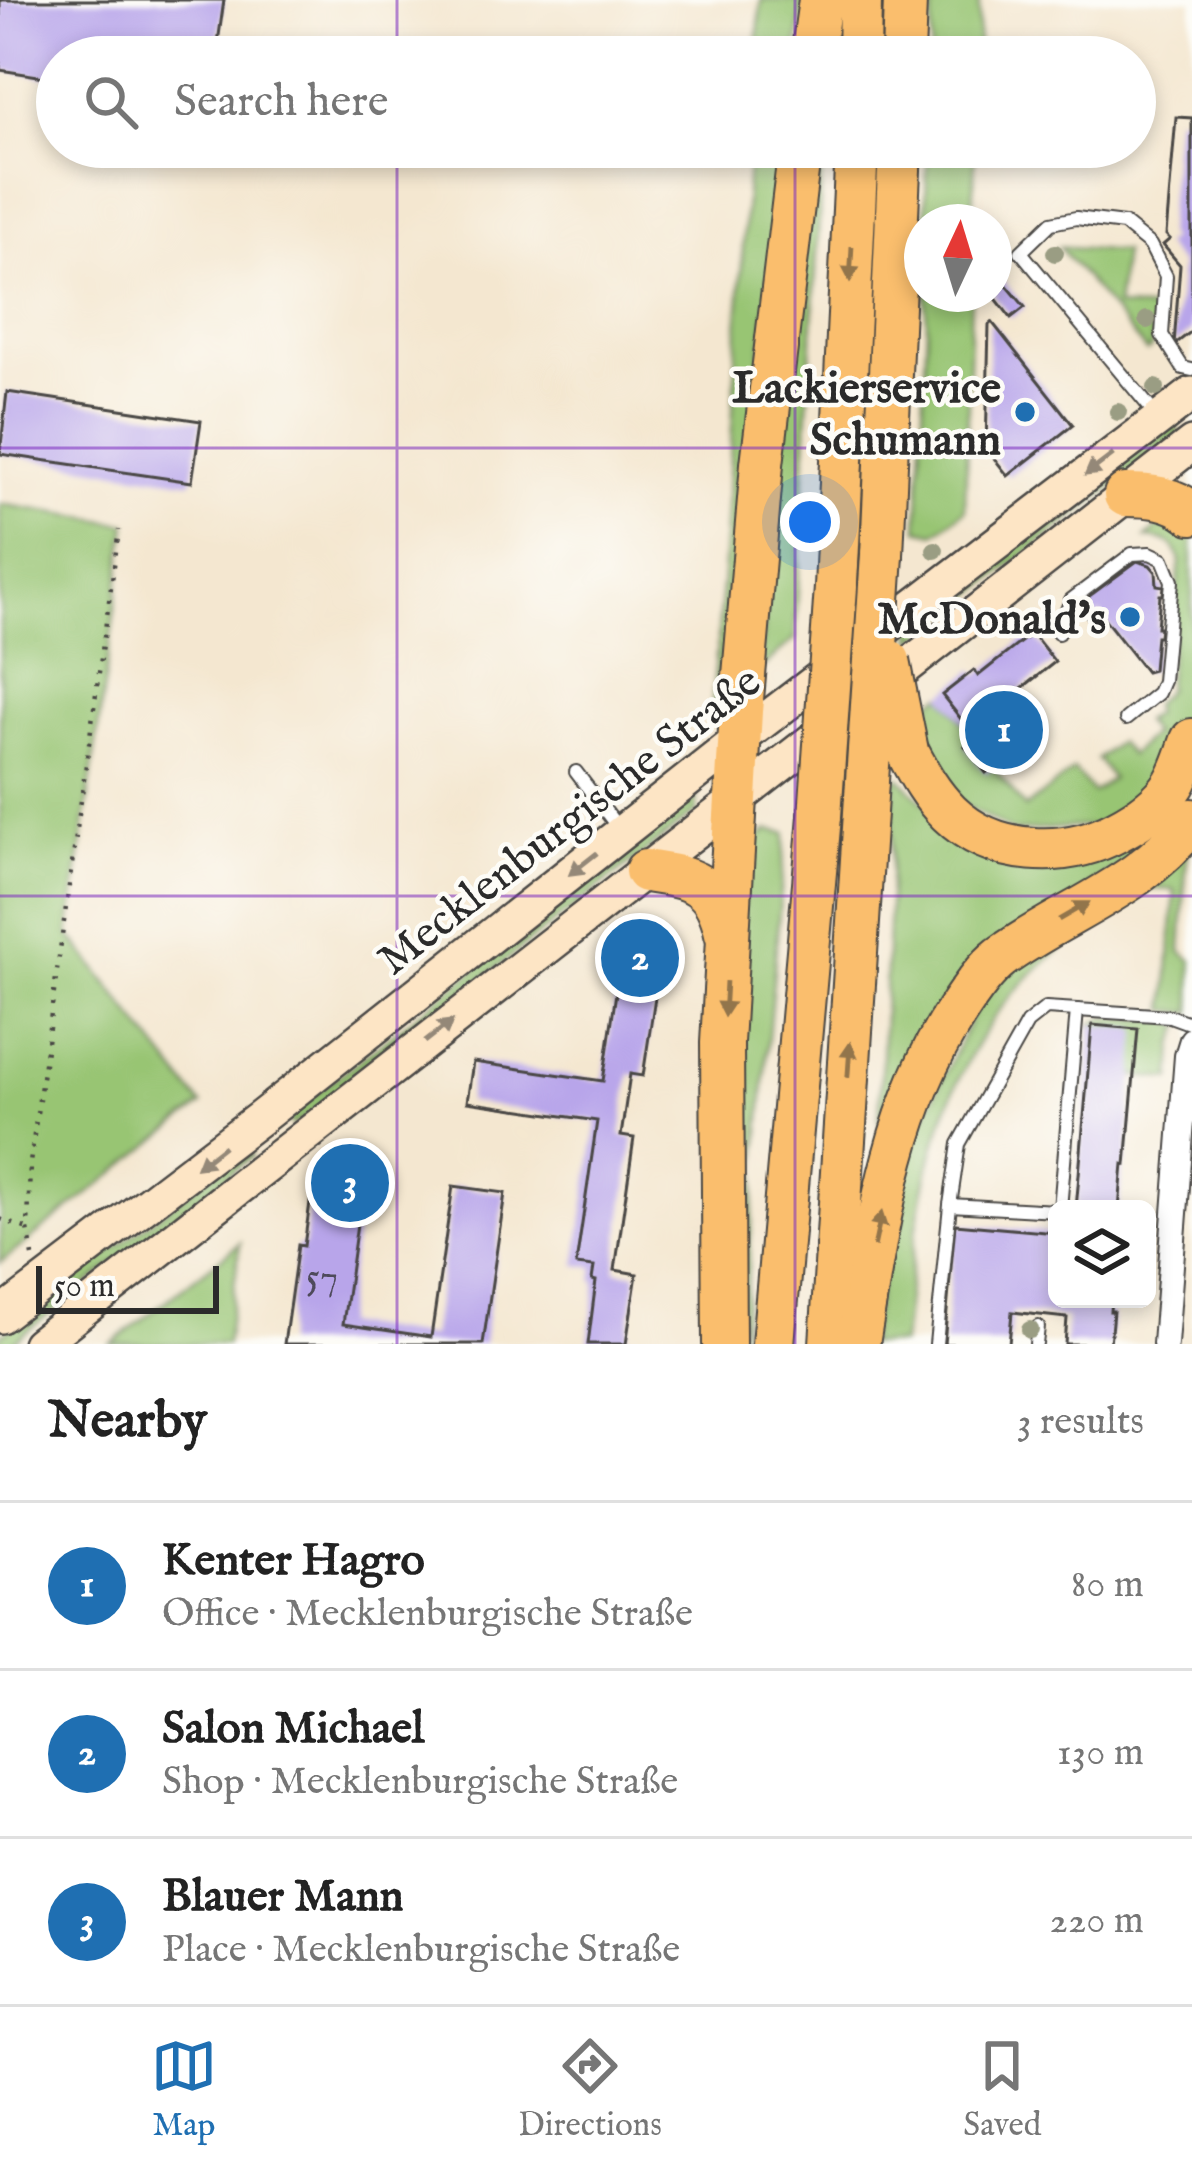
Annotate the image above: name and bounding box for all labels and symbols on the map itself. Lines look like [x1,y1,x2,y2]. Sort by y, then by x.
north arrow [904,204,1012,312]
one-way arrow [841,246,860,284]
place label: Lackierservice Schumann [732,361,1001,470]
marker: Lackierservice Schumann [1012,399,1038,425]
one-way arrow [1084,452,1115,477]
your location [780,492,840,552]
place label: McDonald's [877,592,1106,649]
marker: McDonald's [1117,604,1143,630]
street label: Mecklenburgische Straße [367,654,773,989]
pin: 1 [965,685,1043,775]
one-way arrow [567,851,598,876]
one-way arrow [1057,902,1091,923]
pin: 2 [601,913,679,1003]
one-way arrow [715,981,734,1019]
one-way arrow [424,1019,455,1044]
one-way arrow [840,1040,859,1078]
pin: 3 [311,1138,389,1228]
one-way arrow [194,1144,225,1168]
one-way arrow [869,1209,888,1247]
house number: 57 [306,1253,338,1302]
scale bar [36,1260,219,1313]

